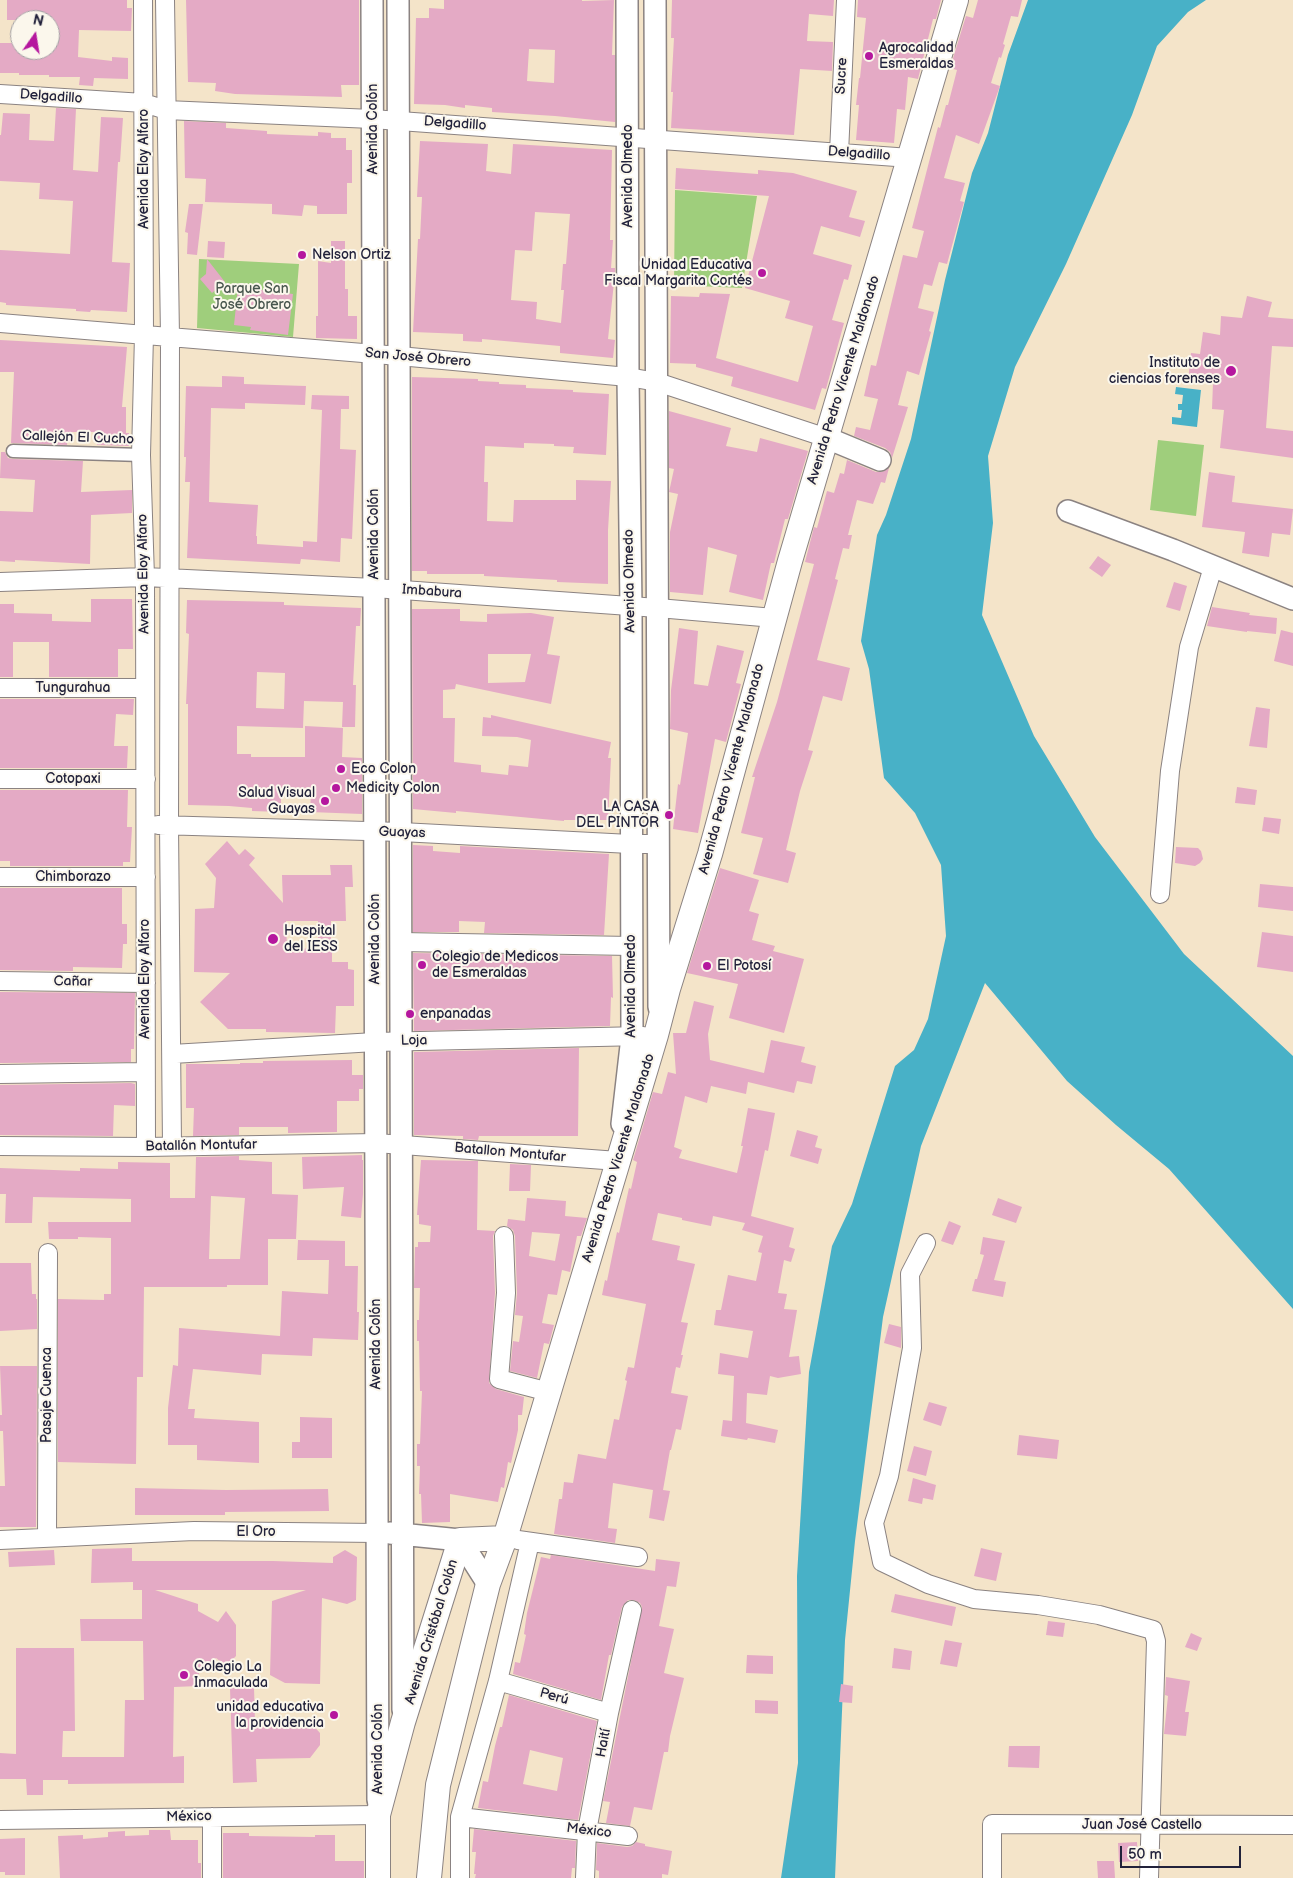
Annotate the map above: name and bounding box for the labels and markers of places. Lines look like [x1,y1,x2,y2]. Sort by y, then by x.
place label: Agrocalidad Esmeraldas [879,40,954,72]
marker: Agrocalidad Esmeraldas [863,50,875,62]
place label: Nelson Ortiz [312,247,391,263]
marker: Nelson Ortiz [296,249,308,261]
place label: Unidad Educativa Fiscal Margarita Cortés [604,257,752,290]
marker: Unidad Educativa Fiscal Margarita Cortés [756,267,768,279]
place label: Instituto de ciencias forenses [1109,355,1220,388]
marker: Instituto de ciencias forenses [1224,364,1238,378]
place label: Eco Colon [351,761,416,777]
marker: Eco Colon [335,763,347,775]
place label: Medicity Colon [346,780,440,796]
marker: Medicity Colon [330,782,342,794]
place label: Salud Visual Guayas [238,785,315,818]
marker: Salud Visual Guayas [319,795,331,807]
place label: LA CASA DEL PINTOR [576,799,659,832]
marker: LA CASA DEL PINTOR [663,809,675,821]
place label: Hospital del IESS [284,923,338,956]
marker: Hospital del IESS [266,932,280,946]
place label: Colegio de Medicos de Esmeraldas [432,949,558,982]
place label: El Potosí [717,958,771,974]
marker: Colegio de Medicos de Esmeraldas [416,959,428,971]
marker: El Potosí [701,960,713,972]
place label: enpanadas [420,1006,491,1022]
marker: enpanadas [404,1008,416,1020]
place label: Colegio La Inmaculada [194,1659,268,1691]
marker: Colegio La Inmaculada [178,1669,190,1681]
place label: unidad educativa la providencia [216,1699,324,1731]
marker: unidad educativa la providencia [328,1709,340,1721]

